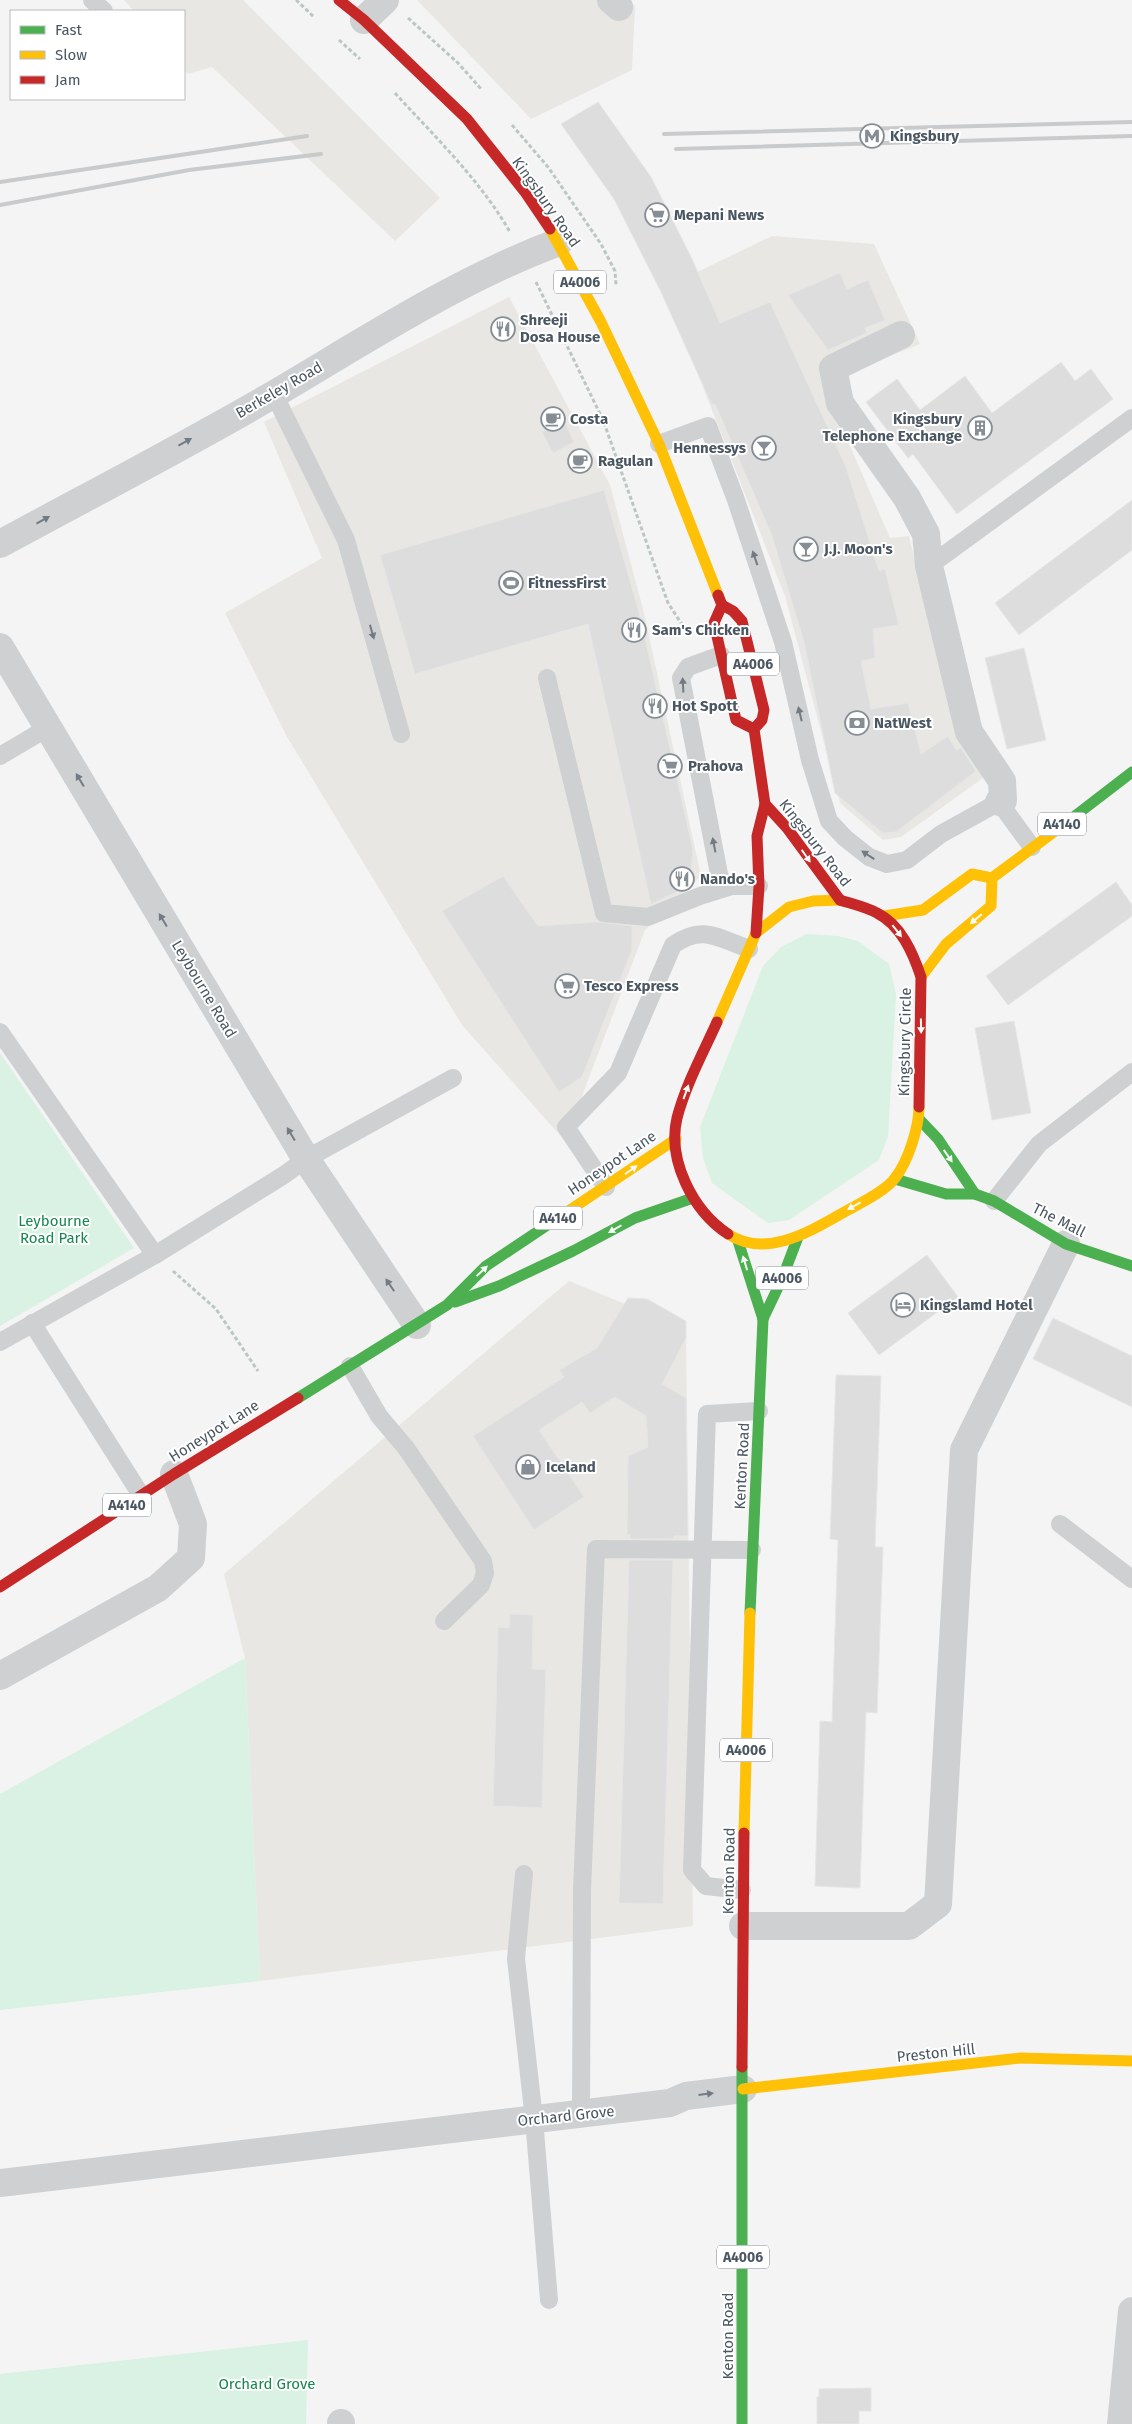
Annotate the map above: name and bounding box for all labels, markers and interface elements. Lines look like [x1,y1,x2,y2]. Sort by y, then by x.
legend [10,10,185,100]
text: Fast [55,21,82,39]
text: Slow [55,46,87,64]
text: Jam [55,71,81,89]
metro station icon: Kingsbury [859,123,885,149]
place label: Kingsbury [890,127,959,145]
street label: Kingsbury Road [508,153,584,251]
supermarket icon: Mepani News [644,202,670,228]
place label: Mepani News [674,206,764,224]
road number: A4006 [554,270,606,294]
place label: Shreeji Dosa House [520,311,600,346]
restaurant icon: Shreeji Dosa House [490,316,516,342]
street label: Berkeley Road [232,358,326,422]
cafe icon: Costa [540,406,566,432]
place label: Costa [570,410,608,428]
place label: Kingsbury Telephone Exchange [823,410,962,445]
building icon: Kingsbury Telephone Exchange [967,415,993,441]
bar icon: Hennessys [751,435,777,461]
one-way arrow [179,438,192,447]
place label: Hennessys [673,439,746,457]
cafe icon: Ragulan [567,448,593,474]
place label: Ragulan [598,452,653,470]
one-way arrow [36,516,49,525]
bar icon: J.J. Moon's [793,536,819,562]
place label: J.J. Moon's [823,540,893,558]
one-way arrow [751,550,759,565]
sports icon: FitnessFirst [498,570,524,596]
place label: FitnessFirst [528,574,606,592]
restaurant icon: Sam's Chicken [621,617,647,643]
place label: Sam's Chicken [652,621,749,639]
one-way arrow [369,625,377,640]
road number: A4006 [727,652,779,676]
one-way arrow [678,677,686,693]
restaurant icon: Hot Spott [642,693,668,719]
place label: Hot Spott [672,697,738,715]
one-way arrow [796,706,804,722]
bank icon: NatWest [844,710,870,736]
place label: NatWest [874,714,932,732]
supermarket icon: Prahova [657,753,683,779]
place label: Prahova [688,757,743,775]
one-way arrow [76,773,85,786]
street label: Kingsbury Road [775,796,855,890]
road number: A4140 [1038,812,1086,836]
one-way arrow [709,836,717,852]
one-way arrow [801,849,811,863]
one-way arrow [861,850,875,859]
restaurant icon: Nando's [669,866,695,892]
place label: Nando's [700,870,755,888]
one-way arrow [159,913,168,926]
one-way arrow [969,914,982,925]
one-way arrow [891,925,902,938]
street label: Leybourne Road [168,937,240,1041]
supermarket icon: Tesco Express [554,973,580,999]
place label: Tesco Express [584,977,679,995]
street label: Kingsbury Circle [895,987,915,1097]
one-way arrow [918,1018,926,1034]
one-way arrow [682,1084,690,1099]
street label: Honeypot Lane [564,1127,660,1199]
one-way arrow [287,1128,296,1141]
one-way arrow [943,1149,953,1163]
one-way arrow [624,1165,637,1175]
street label: The Mall [1029,1199,1089,1241]
one-way arrow [847,1202,861,1210]
road number: A4140 [534,1206,582,1230]
park label: Leybourne Road Park [18,1212,90,1247]
one-way arrow [609,1224,622,1233]
one-way arrow [740,1255,748,1270]
one-way arrow [475,1265,487,1277]
road number: A4006 [756,1266,808,1290]
one-way arrow [385,1278,395,1292]
hotel icon: Kingslamd Hotel [890,1292,916,1318]
place label: Kingslamd Hotel [920,1296,1033,1314]
street label: Honeypot Lane [166,1396,262,1466]
street label: Kenton Road [731,1422,753,1510]
shop icon: Iceland [515,1454,541,1480]
place label: Iceland [546,1458,596,1476]
road number: A4140 [103,1494,151,1516]
road number: A4006 [720,1738,772,1762]
street label: Kenton Road [719,1827,739,1915]
street label: Preston Hill [896,2040,977,2066]
one-way arrow [698,2090,714,2098]
street label: Orchard Grove [517,2102,615,2130]
road number: A4006 [717,2246,769,2268]
street label: Kenton Road [719,2293,737,2379]
park label: Orchard Grove [218,2375,316,2393]

